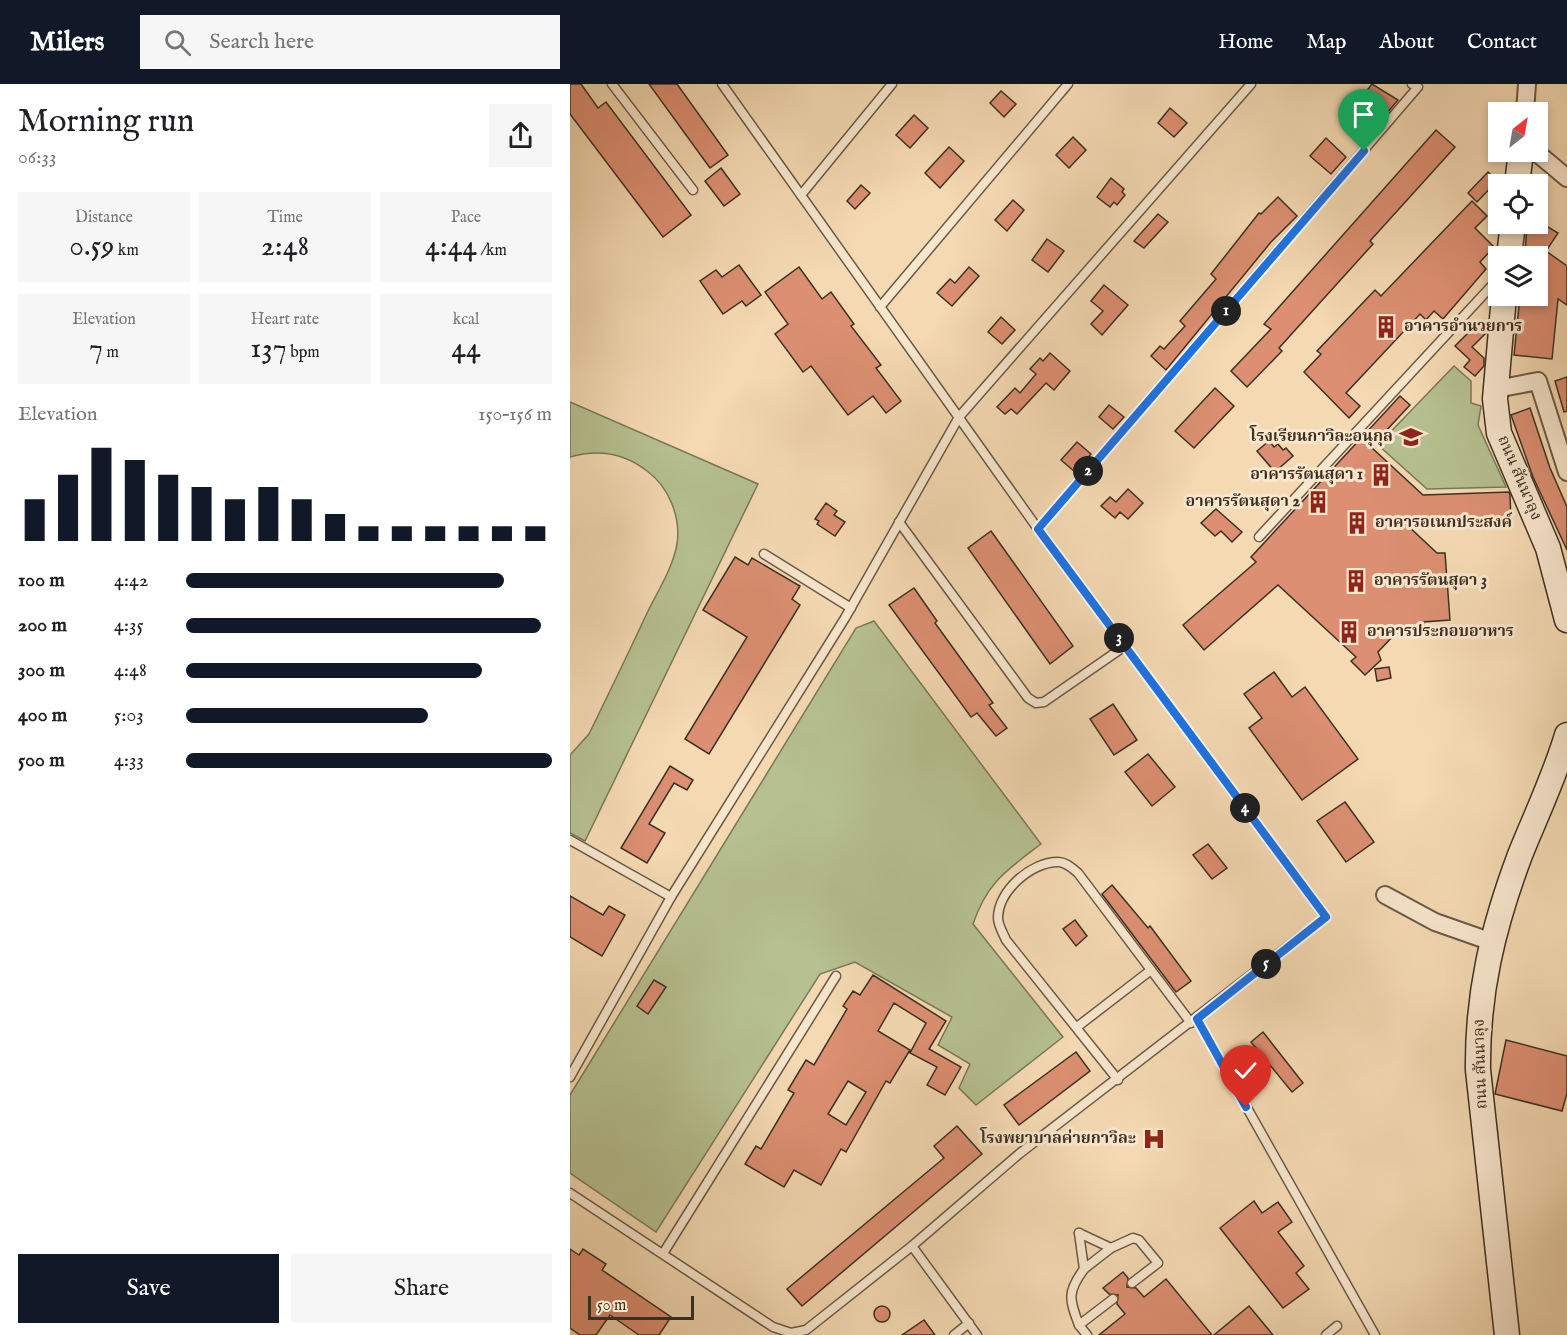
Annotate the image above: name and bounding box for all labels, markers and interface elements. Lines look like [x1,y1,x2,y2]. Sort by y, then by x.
search box [140,15,560,69]
text: Milers [30,25,104,60]
icon: search [161,26,194,59]
text: Search here [209,28,314,56]
text: Home [1218,29,1273,56]
text: Map [1306,29,1346,56]
text: About [1379,29,1434,56]
text: Contact [1467,29,1537,56]
pin [1338,89,1389,151]
icon: arrive [1347,98,1380,131]
text: Morning run [18,101,194,143]
north arrow [1488,102,1548,162]
map controls [1488,102,1548,306]
button: share [489,104,552,167]
text: 06:33 [18,145,56,170]
button: locate [1488,174,1548,234]
text: Distance [75,208,133,228]
text: Time [267,208,303,228]
text: Pace [451,208,481,228]
text: 0.59 [69,228,114,266]
text: 2:48 [261,228,309,266]
text: 4:44 [425,228,477,266]
text: km [114,241,139,261]
text: /km [477,241,507,261]
button: layers [1488,246,1548,306]
pin: 1 [1211,296,1241,326]
text: 1 [1223,301,1229,321]
text: Elevation [72,310,136,330]
text: Heart rate [251,310,319,330]
text: kcal [453,310,479,330]
building icon: อาคารอำนวยการ [1373,314,1399,340]
place label: อาคารอำนวยการ [1404,317,1522,337]
text: 7 [89,330,103,368]
text: 137 [250,330,287,368]
text: 44 [451,330,481,368]
text: m [103,343,119,363]
text: bpm [287,343,320,363]
text: Elevation [18,402,97,427]
text: 150–156 m [478,402,552,427]
school or university icon: โรงเรียนกาวิละอนุกุล [1398,424,1424,450]
place label: โรงเรียนกาวิละอนุกุล [1249,425,1393,447]
street label: ถนน สันนาลุง [1492,433,1546,523]
pin: 2 [1073,456,1103,486]
text: 2 [1084,461,1092,481]
building icon: อาคารรัตนสุดา 1 [1368,462,1394,488]
place label: อาคารรัตนสุดา 1 [1250,465,1363,485]
building icon: อาคารรัตนสุดา 2 [1305,489,1331,515]
place label: อาคารรัตนสุดา 2 [1186,492,1300,512]
building icon: อาคารอเนกประสงค์ [1344,510,1370,536]
place label: อาคารอเนกประสงค์ [1375,512,1513,533]
text: 100 m [18,568,65,593]
text: 4:42 [114,568,148,593]
building icon: อาคารรัตนสุดา 3 [1343,568,1369,594]
place label: อาคารรัตนสุดา 3 [1374,571,1487,591]
text: 200 m [18,613,67,638]
text: 4:35 [114,613,144,638]
building icon: อาคารประกอบอาหาร [1336,619,1362,645]
place label: อาคารประกอบอาหาร [1367,622,1514,642]
pin: 3 [1104,623,1134,653]
text: 3 [1116,628,1122,648]
text: 300 m [18,658,65,683]
text: 4:48 [114,658,147,683]
text: 400 m [18,703,67,728]
text: 5:03 [114,703,144,728]
text: 500 m [18,748,65,773]
text: 4:33 [114,748,144,773]
pin: 4 [1230,793,1260,823]
text: 4 [1241,798,1249,818]
pin: 5 [1251,949,1281,979]
text: 5 [1263,954,1269,974]
street label: ถนน สันนาลุง [1469,1019,1493,1109]
pin [1220,1045,1271,1107]
icon: check [1229,1054,1262,1087]
hospital icon: โรงพยาบาลค่ายกาวิละ [1141,1126,1167,1152]
place label: โรงพยาบาลค่ายกาวิละ [979,1127,1136,1149]
button: Save [18,1254,279,1323]
button: Share [291,1254,552,1323]
scale bar [588,1293,694,1320]
text: 50 m [597,1296,626,1316]

